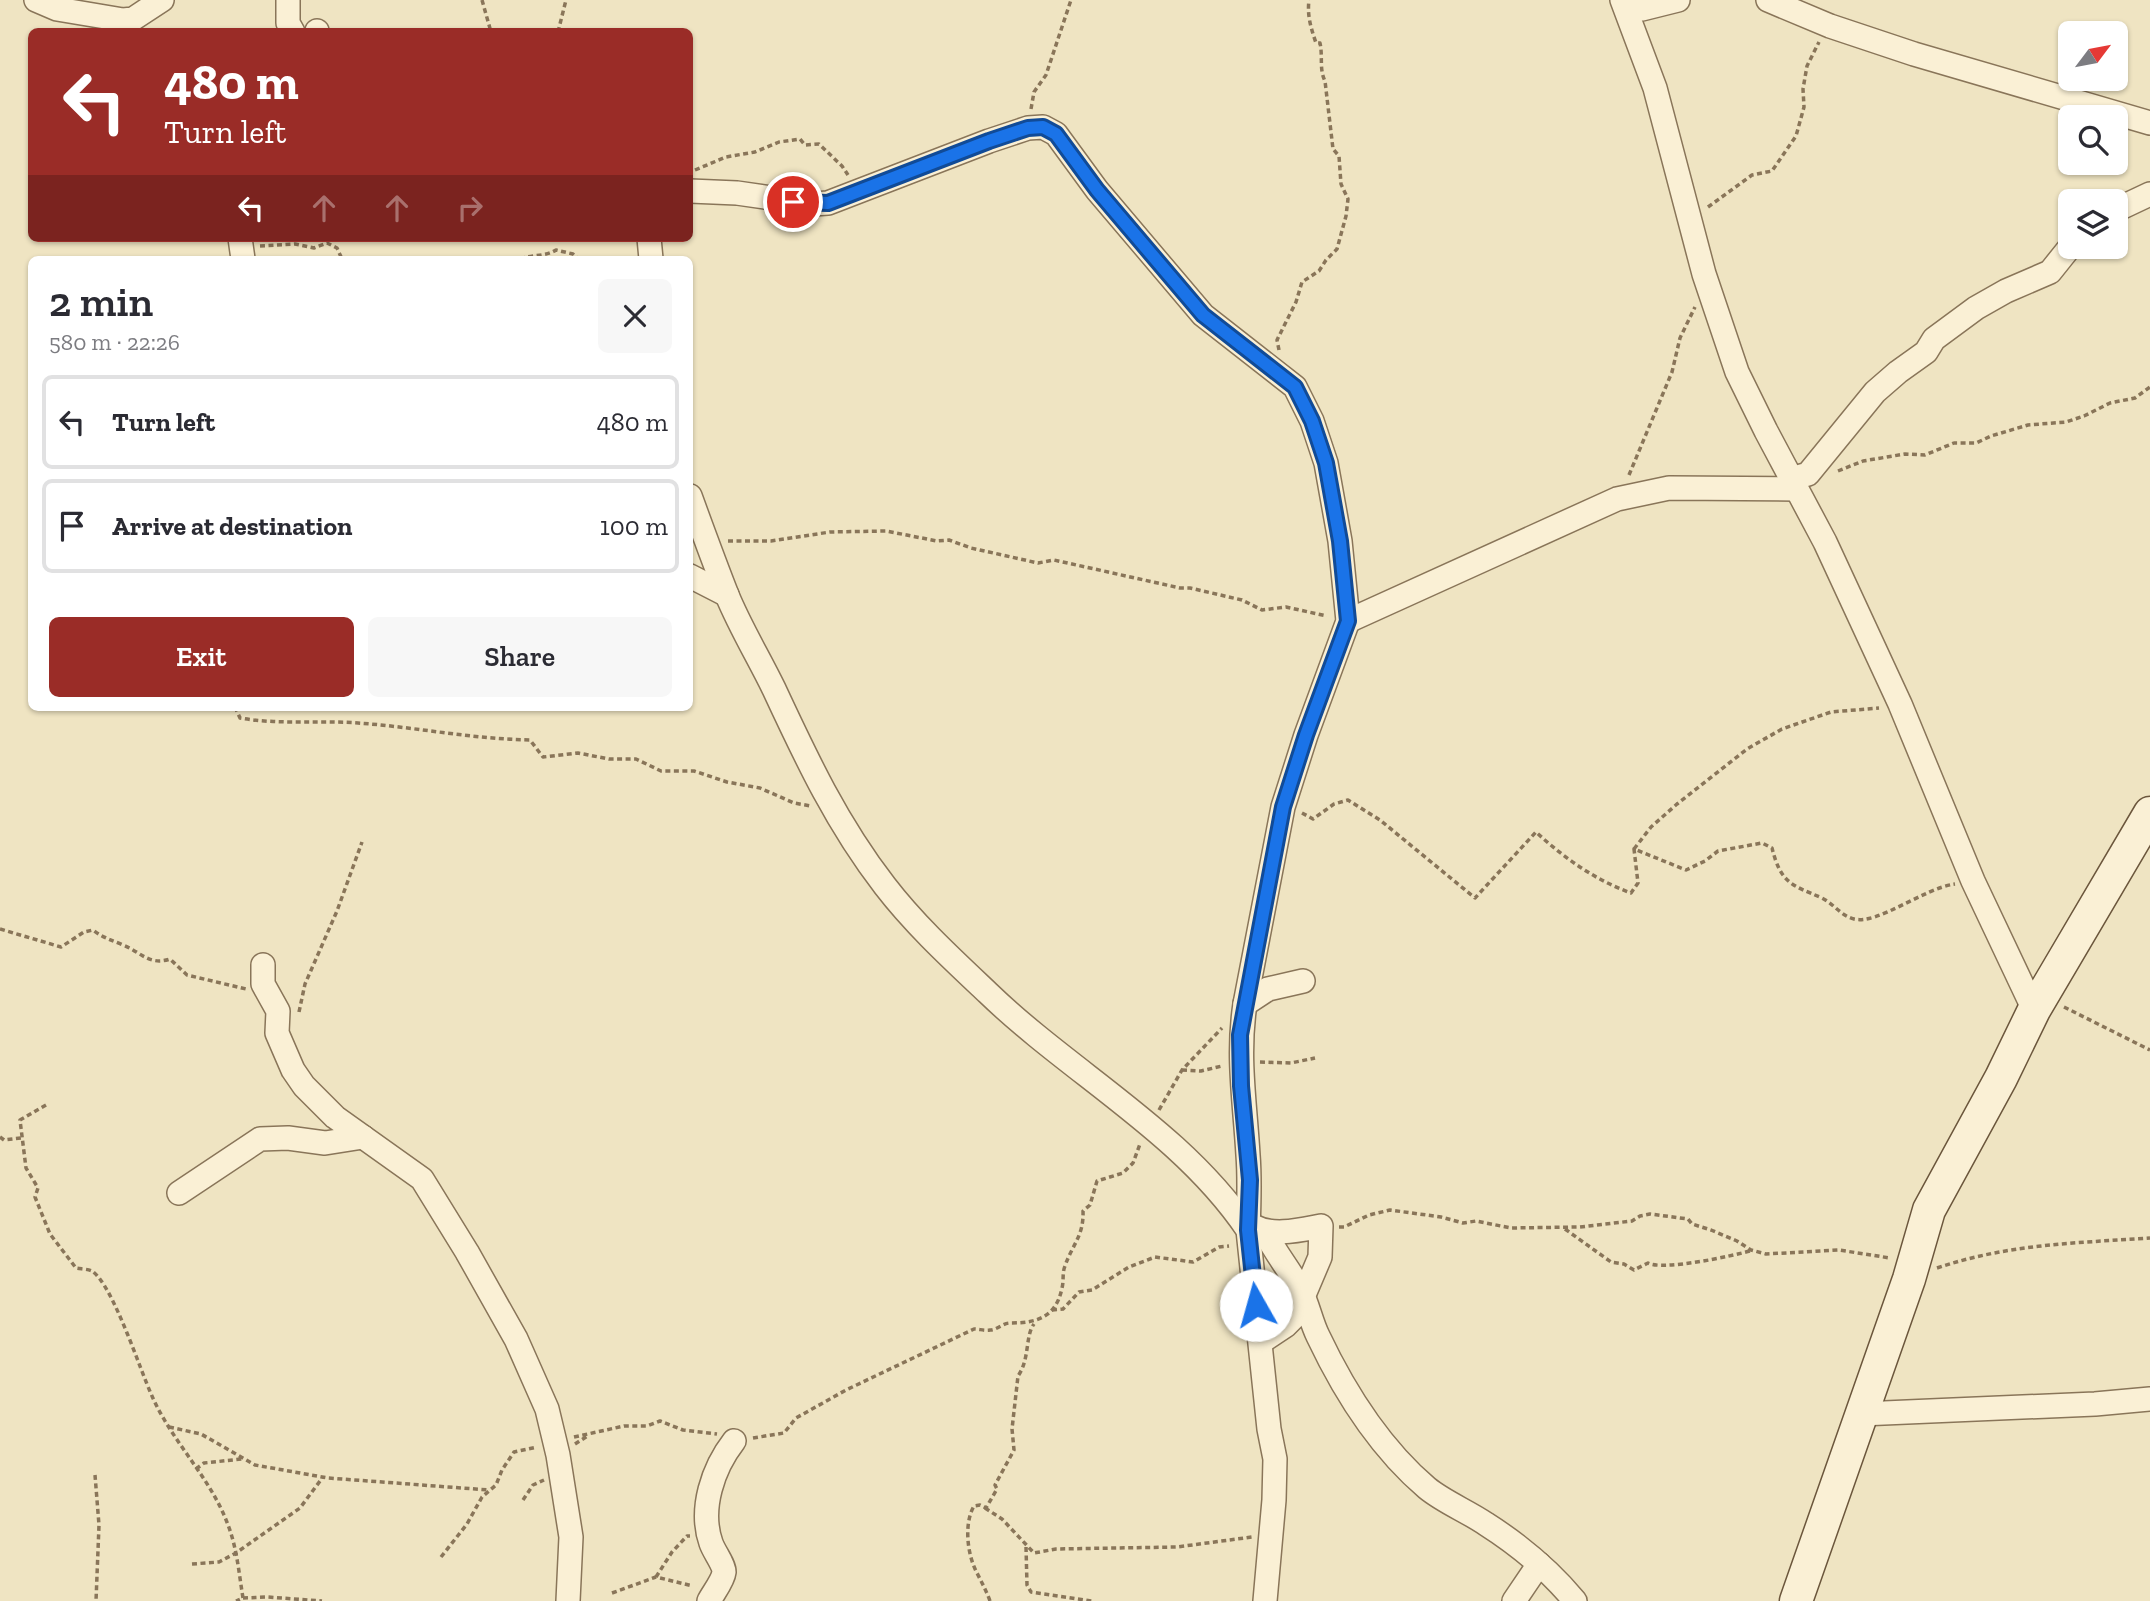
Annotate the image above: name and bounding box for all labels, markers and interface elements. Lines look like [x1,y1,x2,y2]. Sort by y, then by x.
north arrow [2058,21,2128,91]
map controls [2058,21,2128,259]
text: 480 m [164,53,299,112]
icon: left [49,56,140,147]
button: search [2058,105,2128,175]
text: Turn left [164,113,286,151]
pin [763,172,823,232]
icon: arrive [774,183,812,221]
icon: left [232,189,270,227]
icon: ahead [305,189,343,227]
icon: ahead [378,189,416,227]
icon: right [451,189,489,227]
button: layers [2058,189,2128,259]
text: 2 min [49,276,153,327]
button: close [598,279,672,353]
text: 580 m · 22:26 [49,328,180,356]
icon: left [53,403,91,441]
text: Turn left [112,406,215,438]
text: 480 m [597,406,668,438]
icon: arrive [53,507,91,545]
text: Arrive at destination [112,510,352,542]
text: 100 m [600,510,668,542]
button: Exit [49,617,354,697]
button: Share [368,617,672,697]
position arrow [1219,1268,1293,1342]

